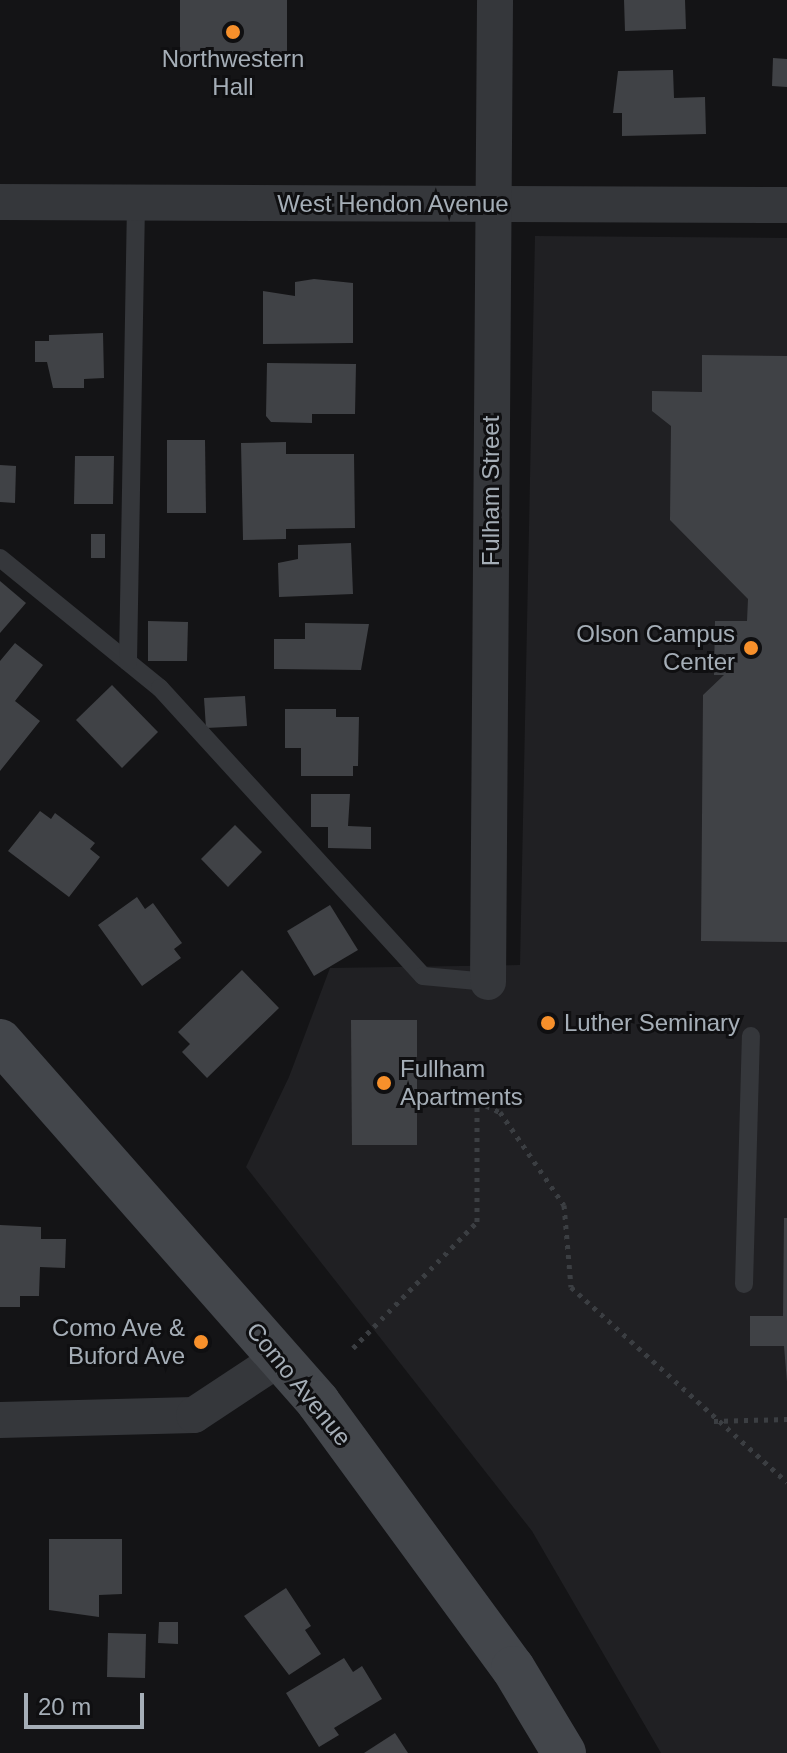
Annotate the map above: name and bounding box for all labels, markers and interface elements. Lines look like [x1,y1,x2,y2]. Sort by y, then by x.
marker: Northwestern Hall [224,23,242,41]
place label: Northwestern Hall [162,45,304,101]
street label: West Hendon Avenue [277,190,509,218]
street label: Fulham Street [477,416,505,566]
place label: Olson Campus Center [576,620,735,676]
marker: Olson Campus Center [742,639,760,657]
place label: Luther Seminary [564,1009,740,1037]
marker: Luther Seminary [539,1014,557,1032]
place label: Fullham Apartments [400,1055,523,1111]
marker: Fullham Apartments [375,1074,393,1092]
place label: Como Ave & Buford Ave [51,1314,185,1370]
street label: Como Avenue [240,1316,358,1452]
marker: Como Ave & Buford Ave [192,1333,210,1351]
scale bar [28,1677,148,1727]
text: 20 m [38,1693,91,1720]

